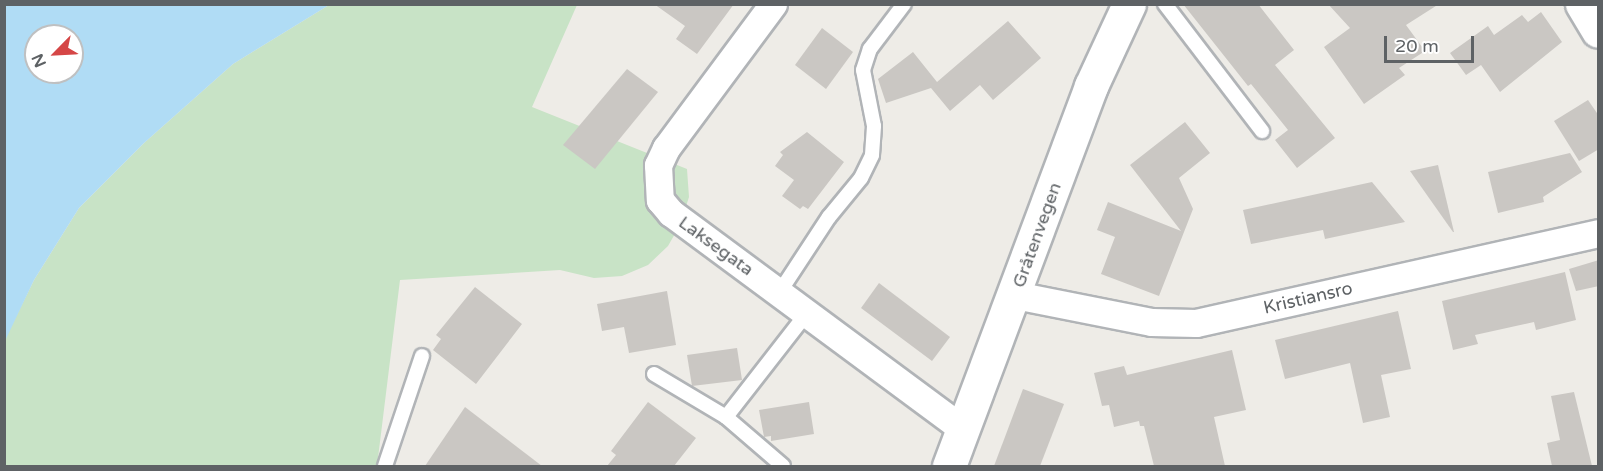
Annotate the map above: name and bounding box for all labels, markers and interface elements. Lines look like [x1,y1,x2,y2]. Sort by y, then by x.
north arrow [24,24,84,84]
scale bar [1387,24,1477,62]
text: 20 m [1395,35,1439,57]
text: N [28,51,51,70]
street label: Gråtenvegen [1008,179,1066,291]
street label: Laksegata [674,212,758,280]
street label: Kristiansro [1261,277,1355,319]

